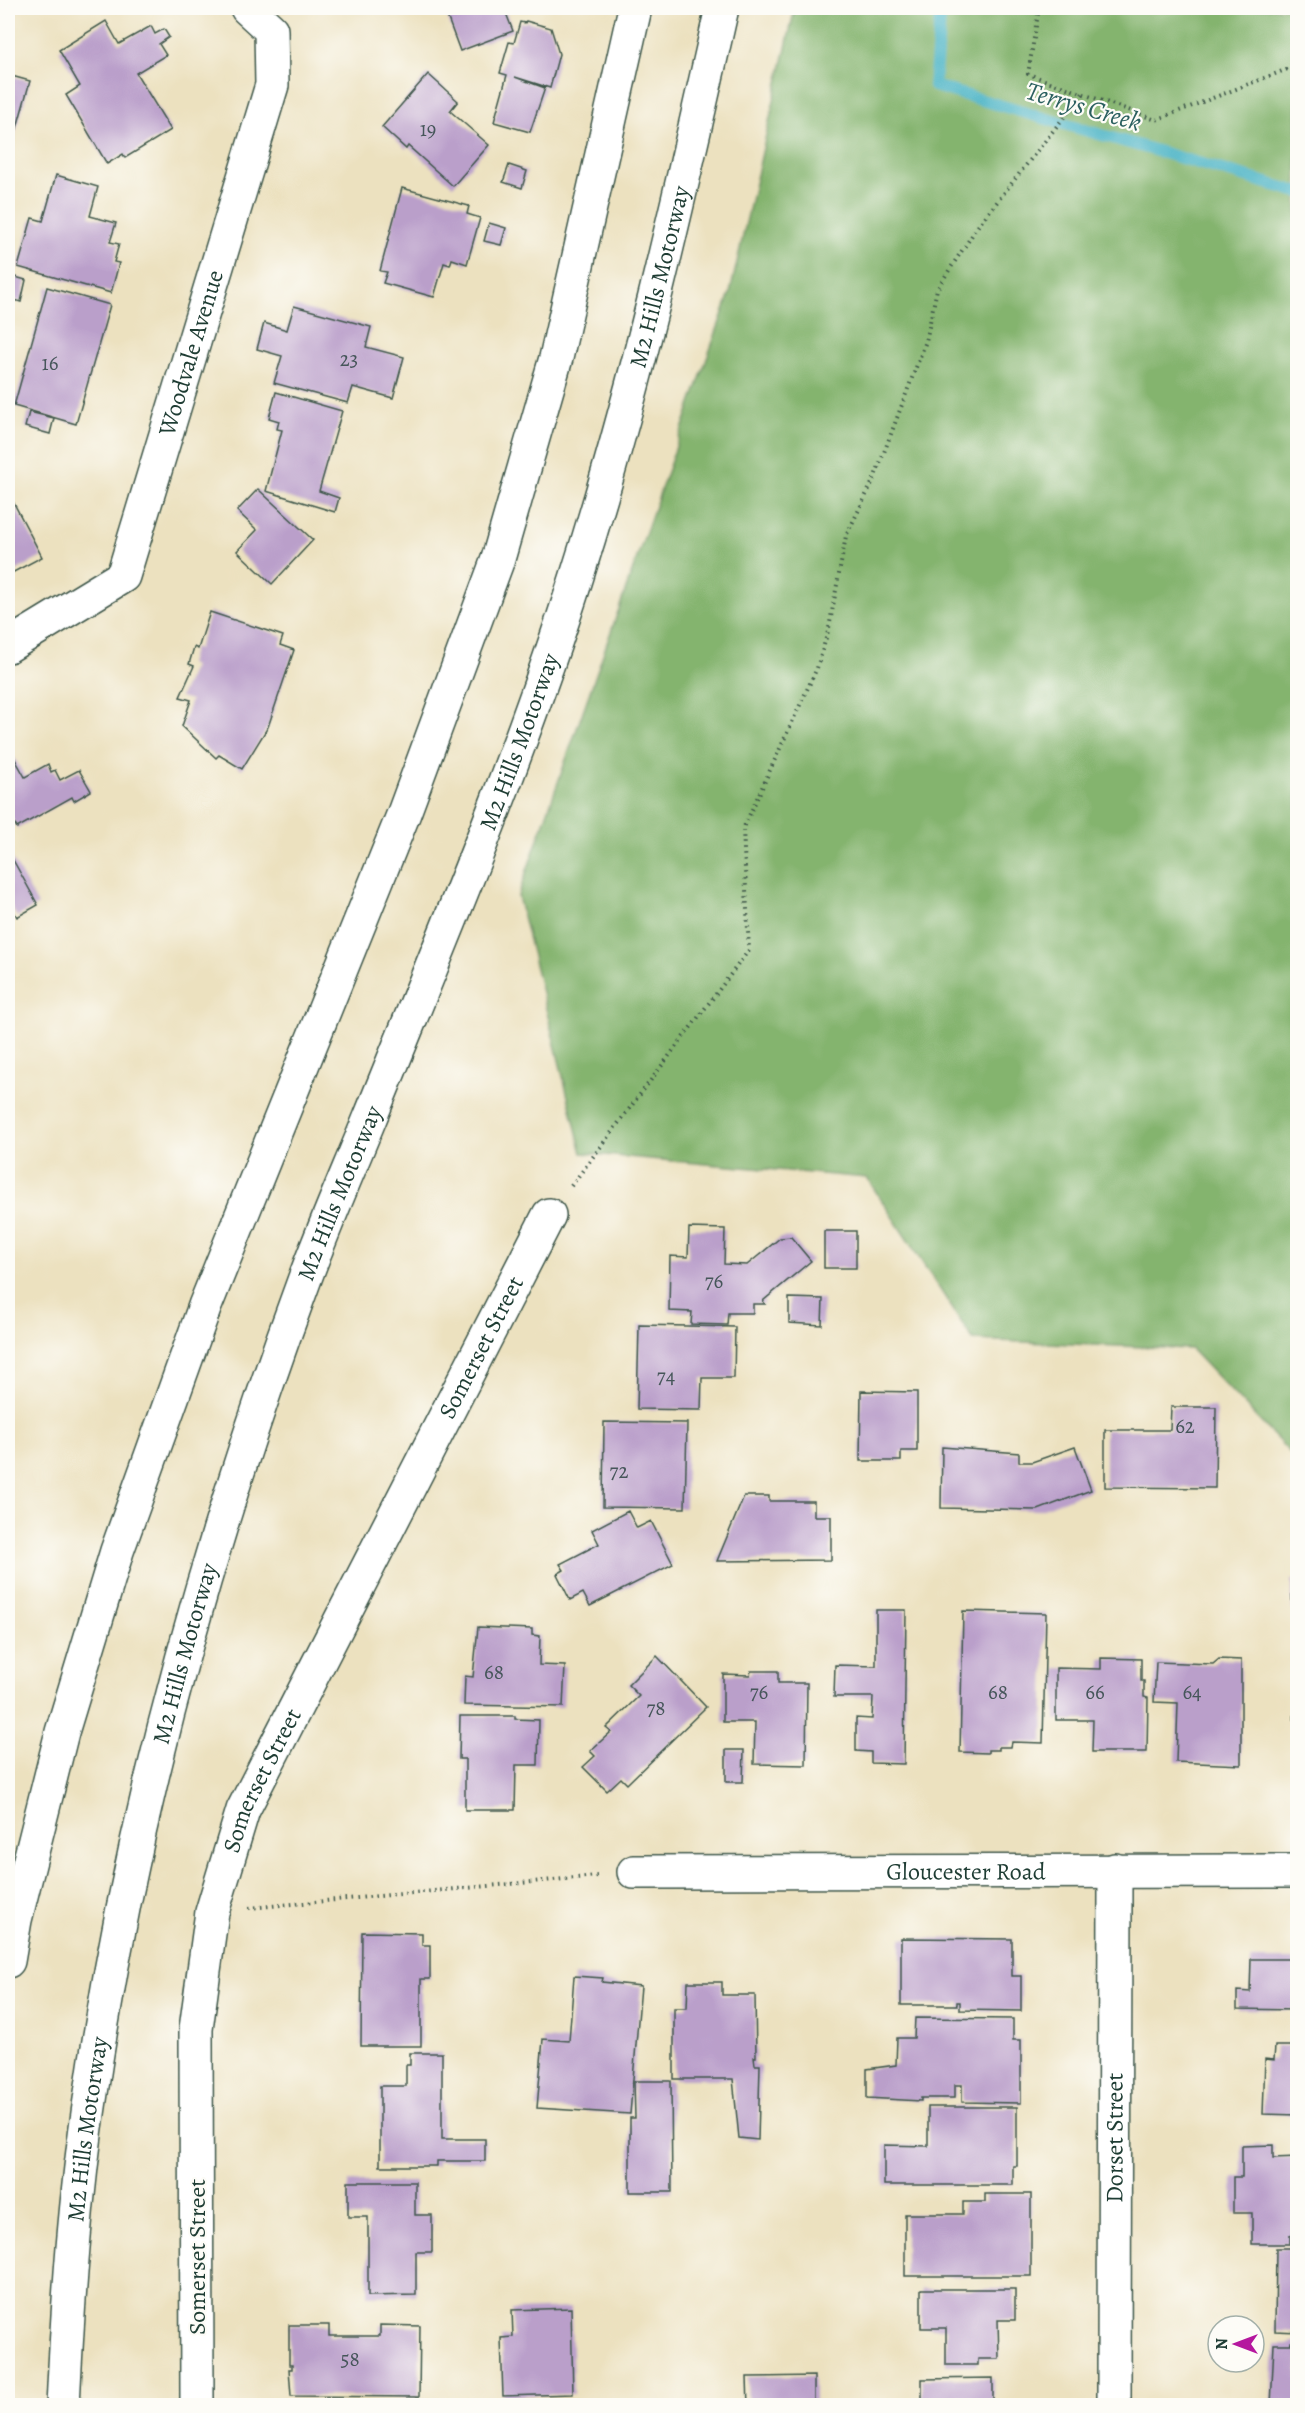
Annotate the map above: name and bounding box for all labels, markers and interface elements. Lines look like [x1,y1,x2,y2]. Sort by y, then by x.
water label: Terrys Creek [1022,73,1146,140]
house number: 19 [420,115,436,143]
street label: M2 Hills Motorway [621,182,697,371]
street label: Woodvale Avenue [150,266,231,440]
house number: 23 [340,345,358,373]
house number: 16 [42,349,59,377]
street label: M2 Hills Motorway [472,649,566,835]
street label: M2 Hills Motorway [289,1101,389,1285]
house number: 76 [705,1267,724,1295]
street label: Somerset Street [431,1270,531,1424]
house number: 74 [657,1362,675,1390]
house number: 62 [1175,1412,1195,1440]
house number: 72 [610,1457,628,1485]
street label: M2 Hills Motorway [145,1559,225,1748]
house number: 68 [484,1658,504,1686]
house number: 76 [750,1678,769,1706]
house number: 68 [988,1678,1008,1706]
house number: 66 [1085,1678,1105,1706]
house number: 64 [1182,1678,1202,1706]
house number: 78 [646,1694,666,1722]
street label: Somerset Street [215,1703,309,1857]
street label: Gloucester Road [886,1855,1046,1888]
street label: M2 Hills Motorway [59,2034,115,2223]
street label: Dorset Street [1098,2073,1131,2203]
street label: Somerset Street [181,2179,213,2335]
north arrow [1206,2314,1266,2374]
text: N [1211,2338,1233,2350]
house number: 58 [340,2345,360,2373]

